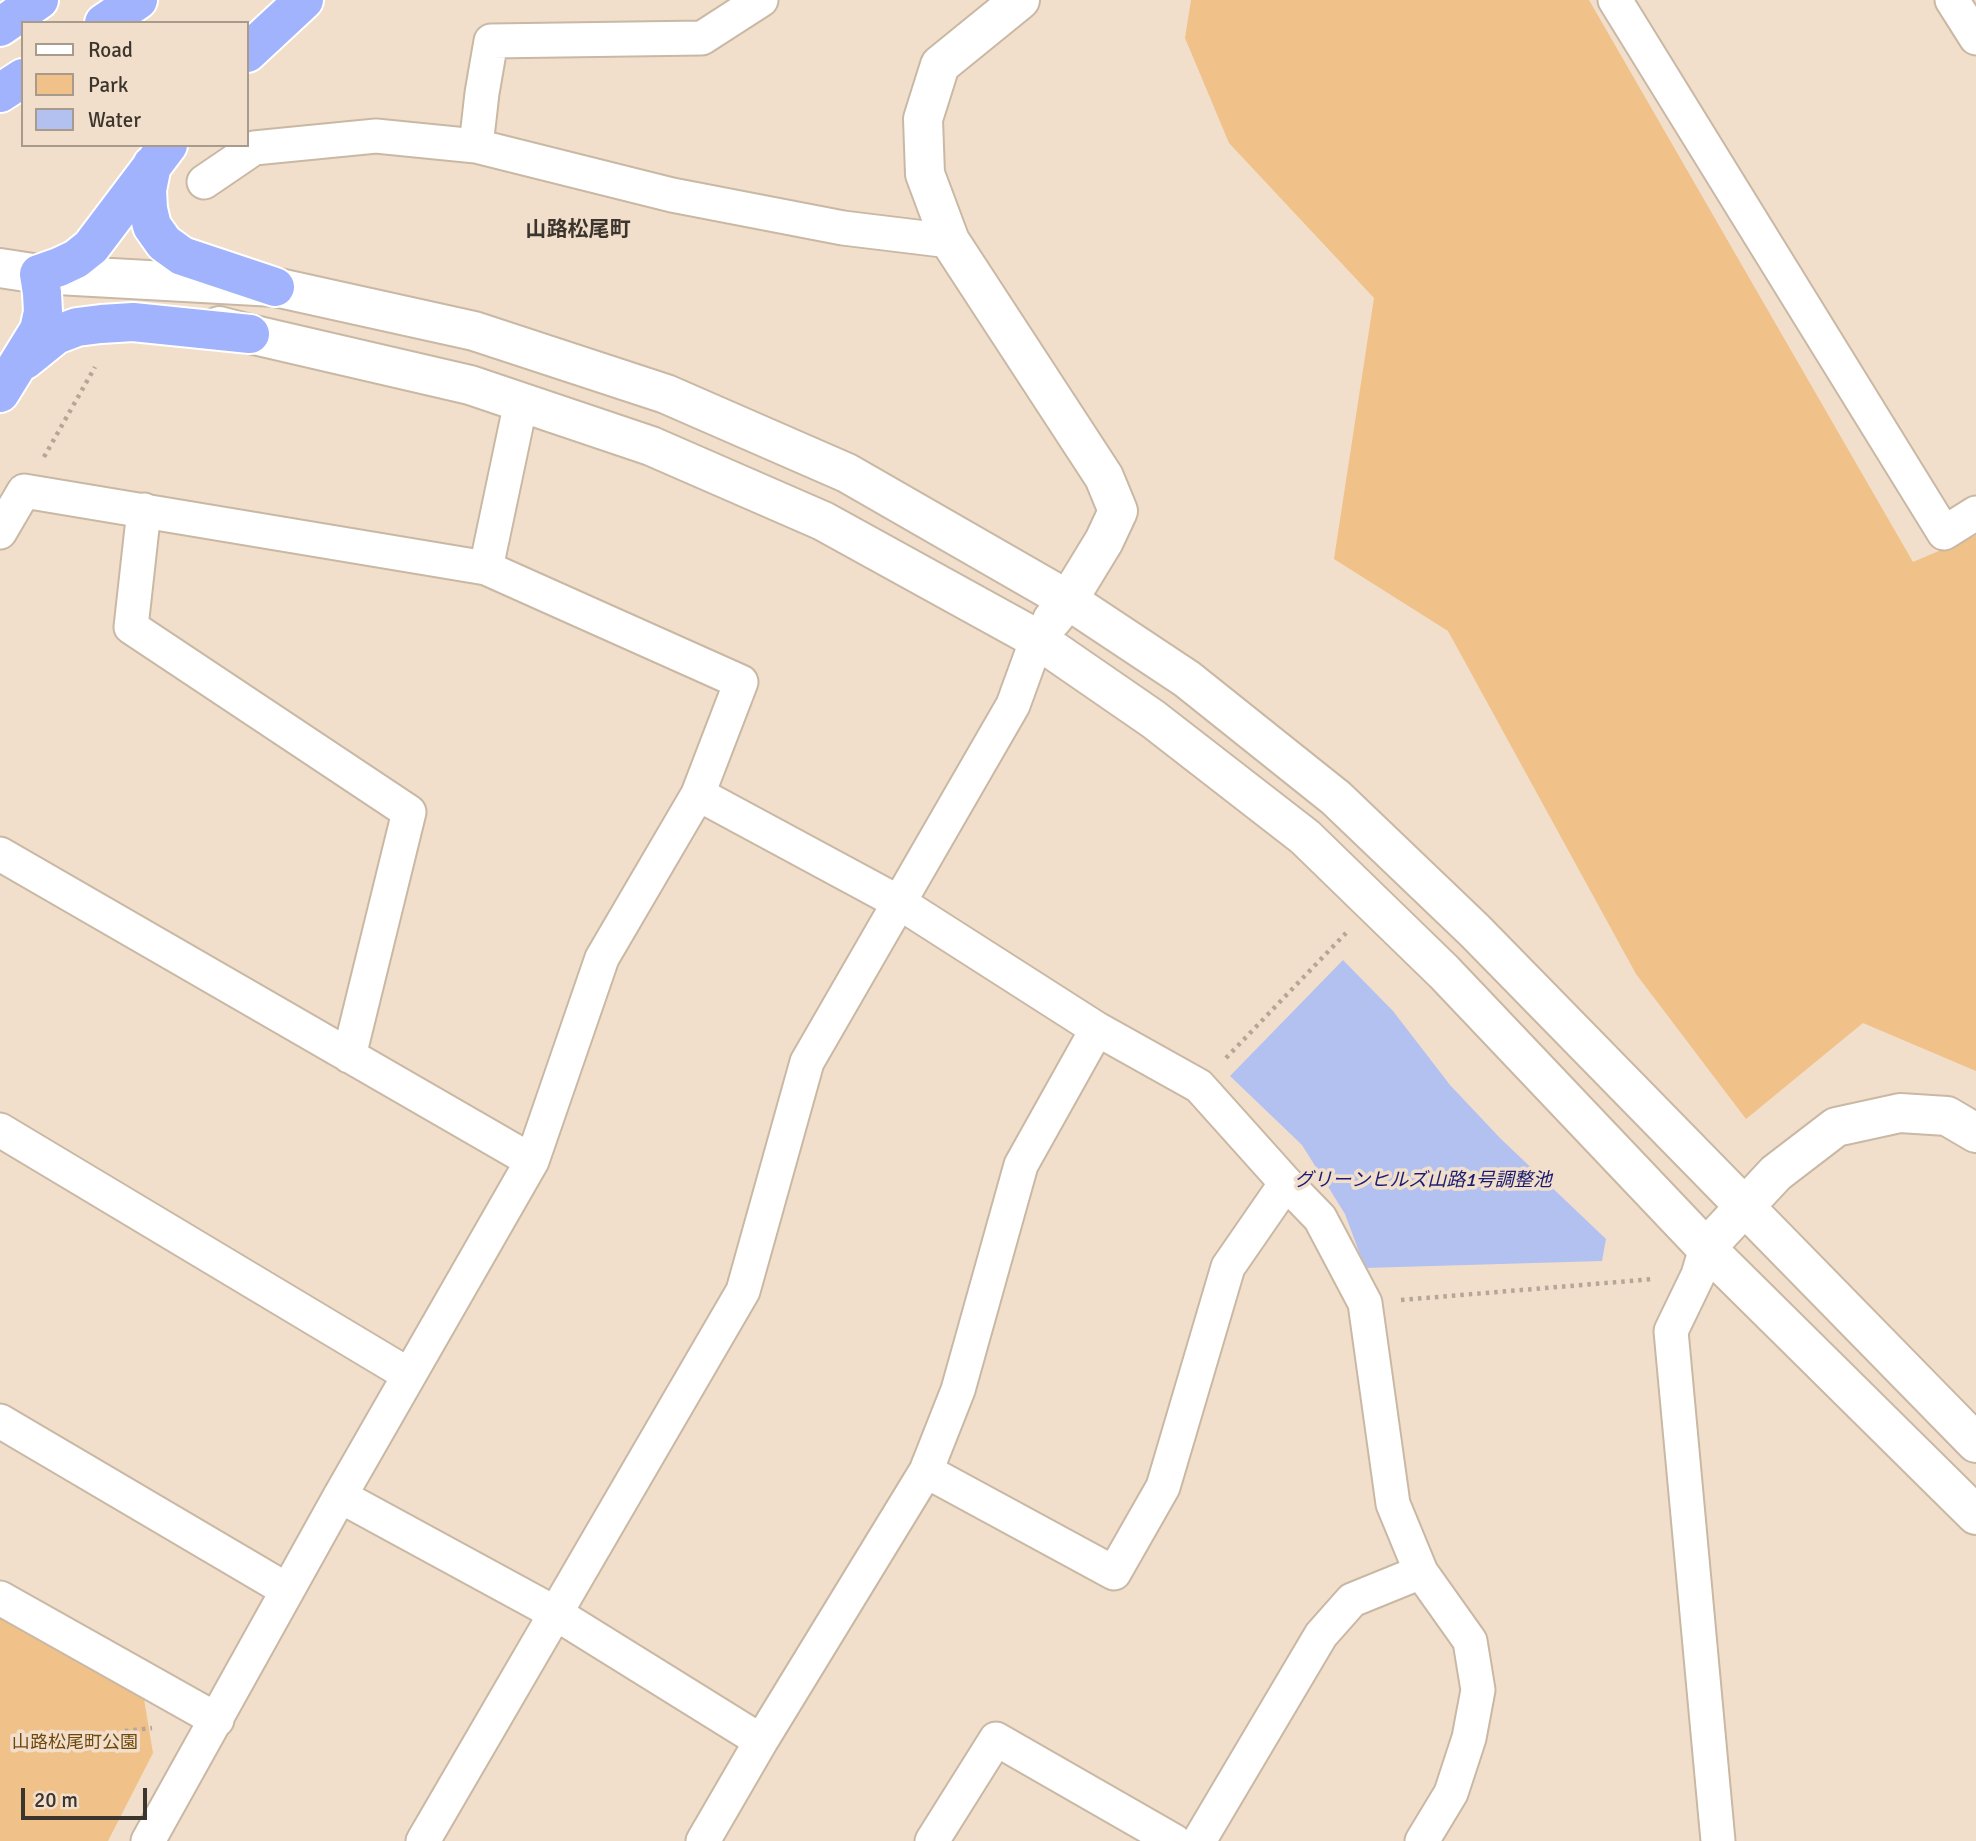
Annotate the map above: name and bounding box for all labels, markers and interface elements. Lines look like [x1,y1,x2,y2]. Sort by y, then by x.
legend [21,21,248,147]
text: Road [88,37,133,63]
text: Park [88,72,128,98]
text: Water [88,107,141,133]
district label: 山路松尾町 [526,217,630,243]
water label: グリーンヒルズ山路1号調整池 [1294,1170,1552,1192]
park label: 山路松尾町公園 [12,1732,138,1754]
scale bar [24,1774,150,1818]
text: 20 m [34,1787,78,1813]

